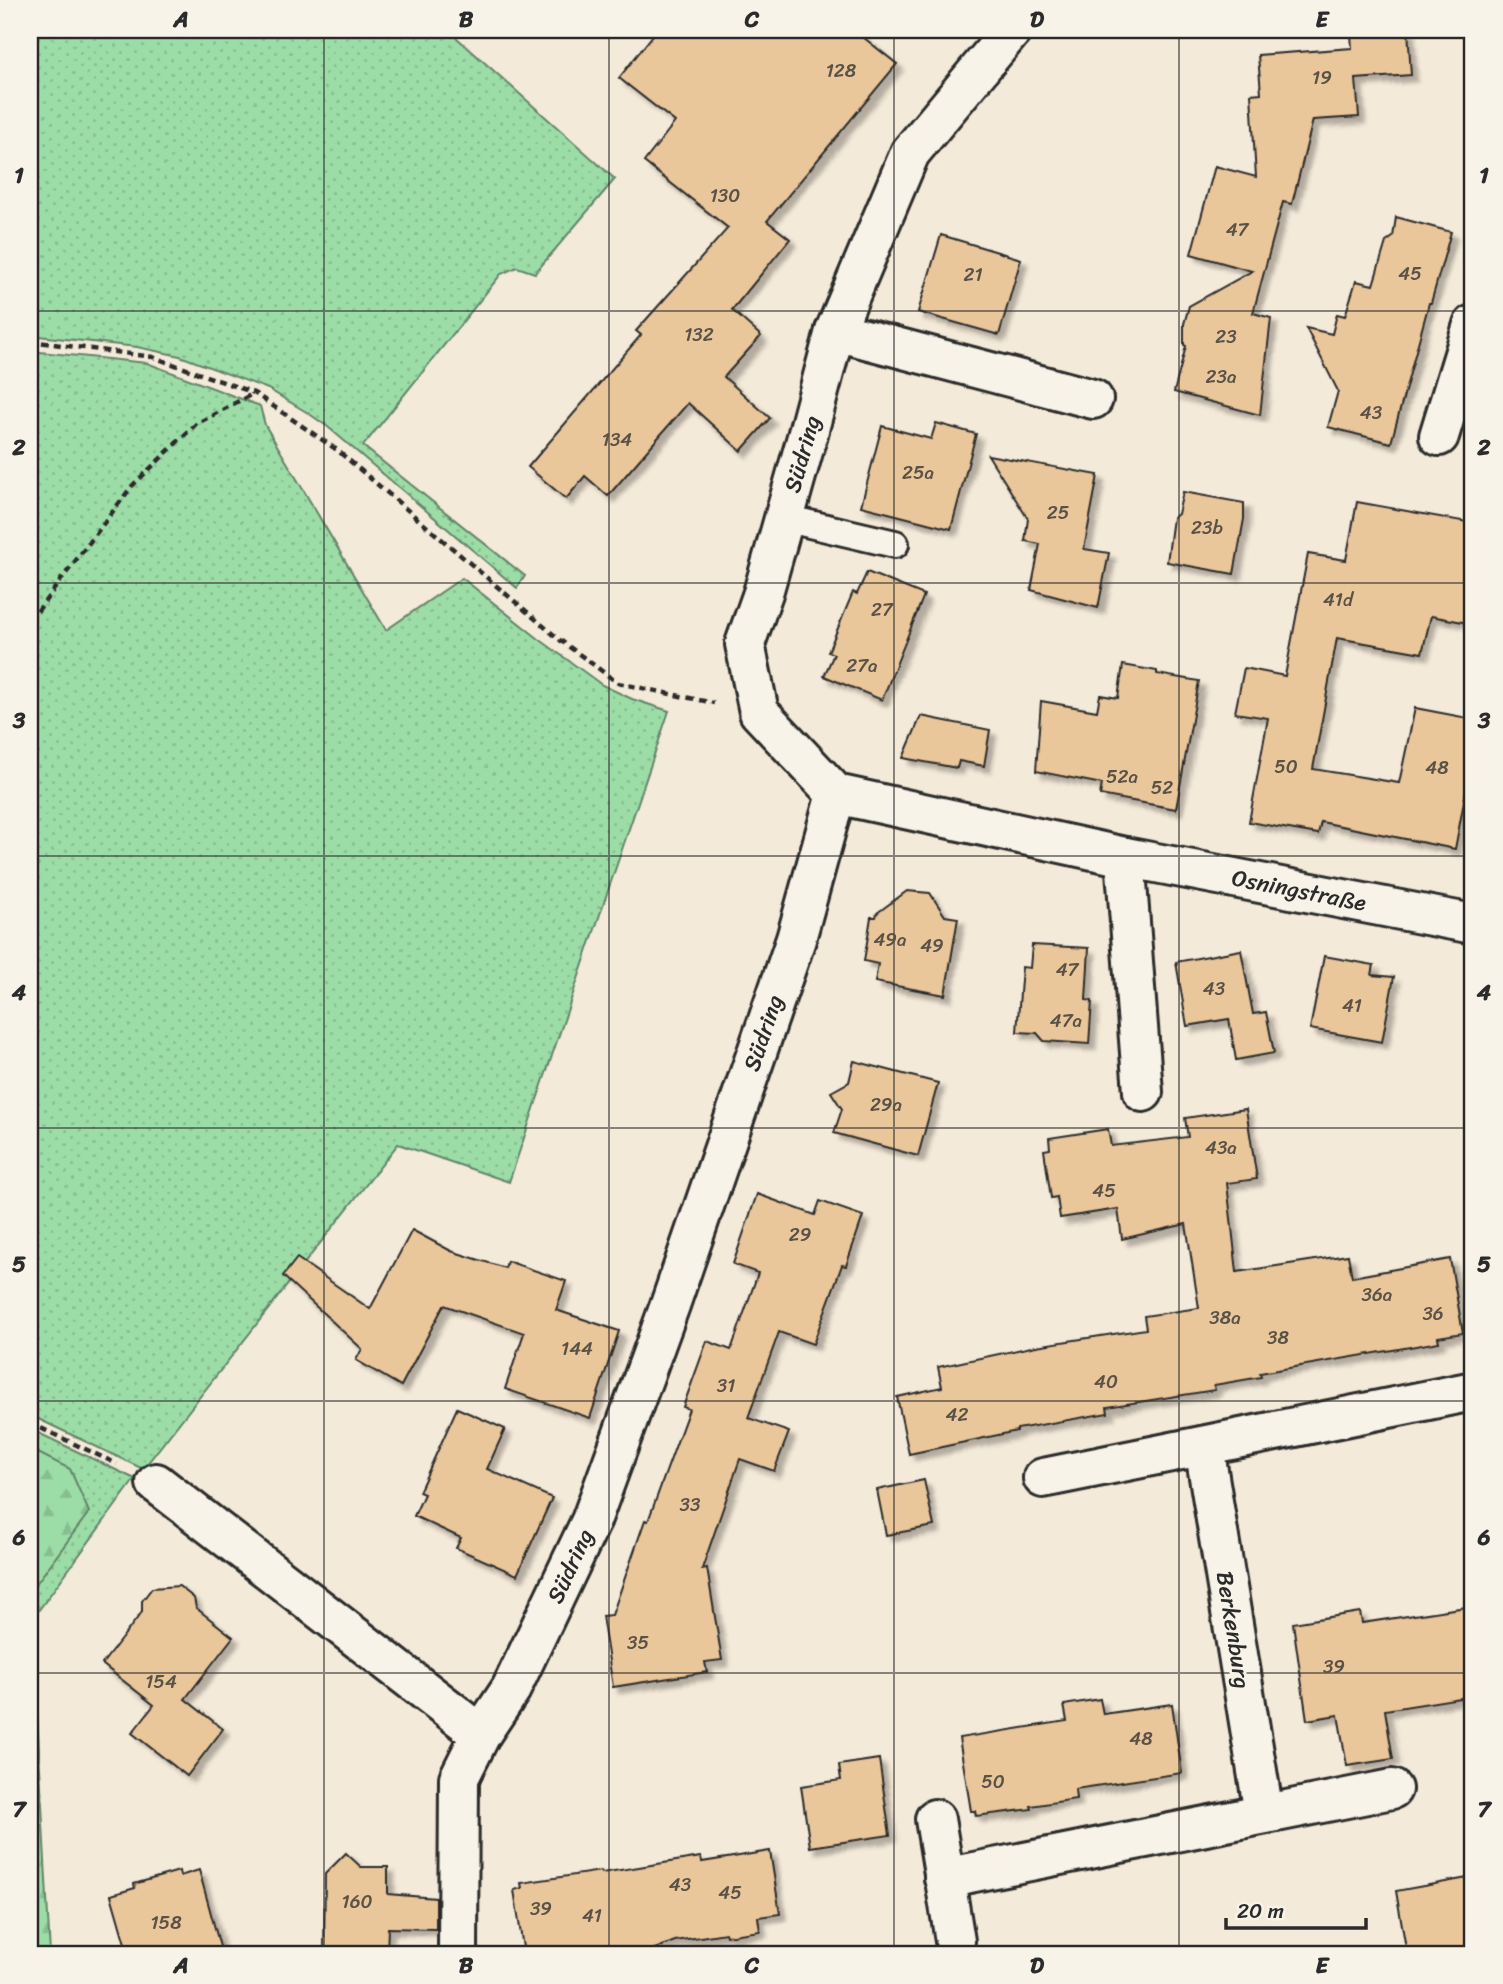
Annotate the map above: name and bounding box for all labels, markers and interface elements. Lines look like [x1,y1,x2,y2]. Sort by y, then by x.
text: A [172,0,189,40]
text: B [459,0,474,40]
text: C [744,0,760,40]
text: D [1030,0,1045,40]
text: E [1316,0,1331,40]
house number: 128 [826,54,857,87]
house number: 19 [1312,61,1332,94]
text: 1 [14,155,24,196]
text: 1 [1479,155,1489,196]
house number: 130 [710,179,740,212]
house number: 47 [1226,213,1250,246]
house number: 45 [1398,257,1422,290]
house number: 21 [963,258,983,291]
house number: 132 [684,318,714,351]
house number: 23 [1215,320,1237,353]
house number: 23a [1206,360,1237,393]
house number: 43 [1360,396,1383,429]
street label: Südring [772,410,833,498]
house number: 134 [602,423,632,456]
text: 2 [11,427,26,468]
text: 2 [1476,427,1491,468]
house number: 25a [902,456,935,489]
house number: 25 [1047,496,1070,529]
house number: 23b [1191,511,1223,544]
house number: 41d [1323,583,1355,616]
house number: 27 [871,593,894,626]
house number: 27a [846,649,878,682]
text: 3 [12,700,26,741]
text: 3 [1477,700,1491,741]
house number: 50 [1274,750,1298,783]
house number: 48 [1425,751,1449,784]
house number: 52a [1106,760,1139,793]
house number: 52 [1151,771,1173,804]
street label: Osningstraße [1228,857,1370,924]
house number: 49a [873,923,907,956]
house number: 49 [920,929,944,962]
house number: 47 [1056,953,1080,986]
text: 4 [11,972,27,1013]
house number: 43 [1203,972,1226,1005]
text: 4 [1476,972,1492,1013]
street label: Südring [731,989,796,1077]
house number: 41 [1342,989,1362,1022]
house number: 47a [1050,1004,1083,1037]
house number: 29a [870,1088,903,1121]
house number: 43a [1205,1131,1237,1164]
house number: 45 [1092,1174,1116,1207]
house number: 29 [789,1218,811,1251]
text: 5 [12,1244,26,1285]
text: 5 [1477,1244,1491,1285]
house number: 36a [1362,1278,1393,1311]
house number: 36 [1422,1297,1444,1330]
house number: 38a [1209,1301,1241,1334]
house number: 38 [1267,1321,1289,1354]
house number: 144 [561,1332,593,1365]
house number: 40 [1094,1365,1118,1398]
house number: 31 [717,1369,735,1402]
house number: 42 [946,1398,968,1431]
house number: 33 [680,1488,701,1521]
text: 6 [11,1517,26,1558]
text: 6 [1476,1517,1491,1558]
street label: Südring [535,1522,606,1611]
street label: Berkenburg [1204,1568,1263,1692]
house number: 35 [627,1626,649,1659]
house number: 39 [1323,1650,1345,1683]
house number: 154 [145,1665,177,1698]
house number: 48 [1129,1722,1153,1755]
house number: 50 [981,1765,1005,1798]
text: 7 [12,1789,27,1830]
text: 7 [1477,1789,1492,1830]
house number: 43 [669,1868,692,1901]
house number: 45 [718,1876,742,1909]
house number: 160 [342,1885,372,1918]
scale bar [1226,1886,1366,1930]
house number: 39 [530,1892,552,1925]
text: 20 m [1237,1892,1284,1930]
house number: 41 [582,1899,602,1932]
house number: 158 [150,1906,182,1939]
text: A [172,1945,189,1984]
text: B [459,1945,474,1984]
text: C [744,1945,760,1984]
text: D [1030,1945,1045,1984]
text: E [1316,1945,1331,1984]

